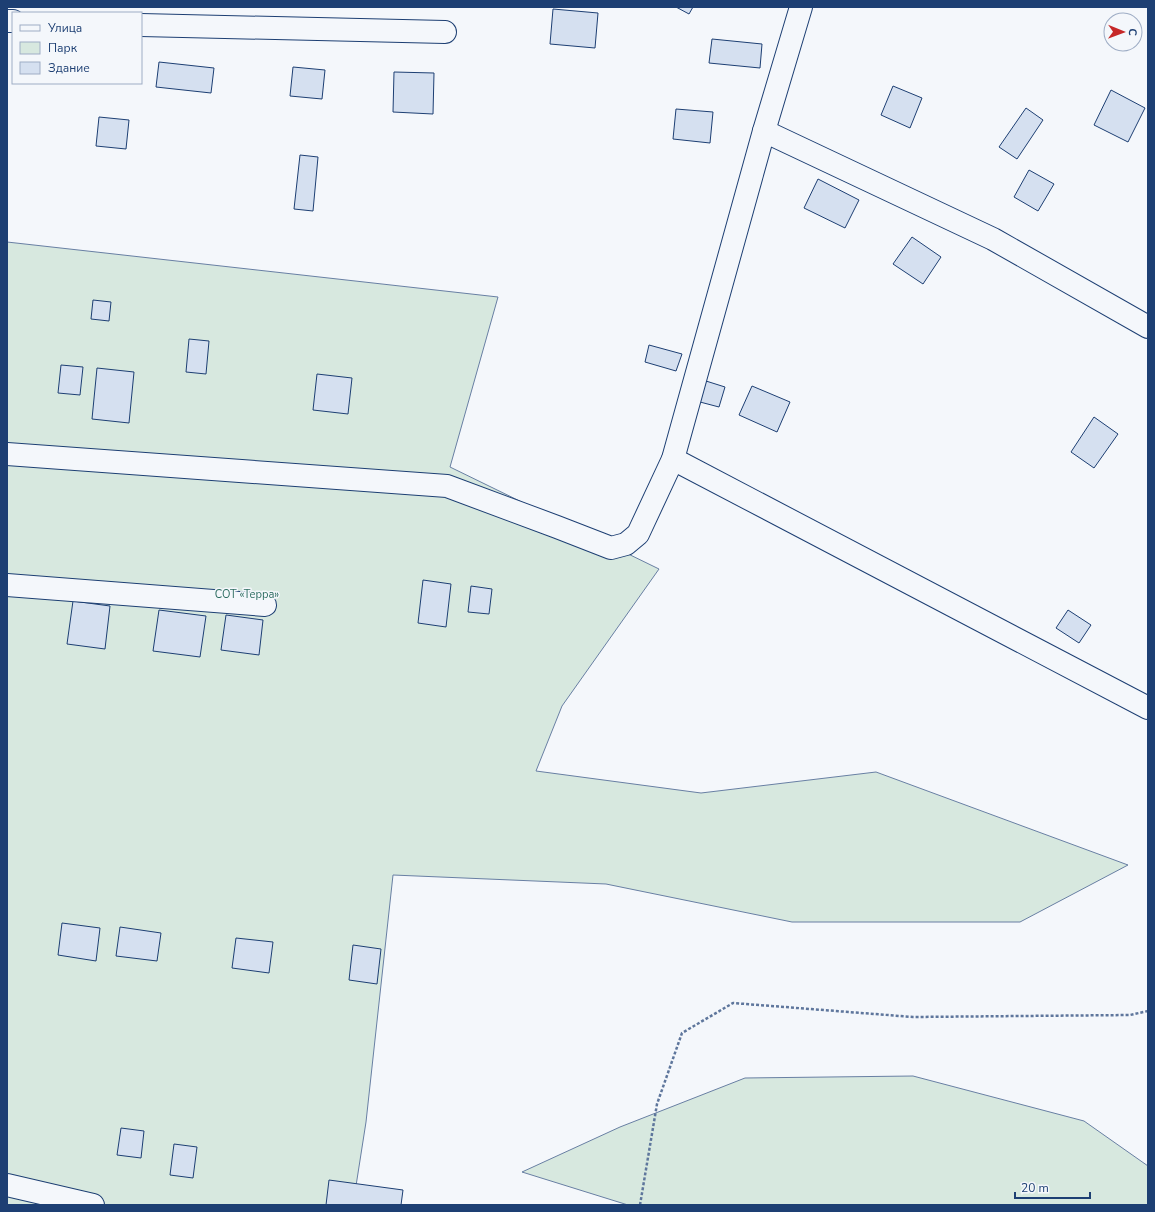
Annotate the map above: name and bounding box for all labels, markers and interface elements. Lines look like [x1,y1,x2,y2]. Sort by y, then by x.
legend [12,12,142,84]
north arrow [1103,12,1143,52]
text: Улица [47,20,82,36]
text: С [1125,28,1140,37]
text: Парк [48,40,78,56]
text: Здание [48,60,90,76]
park label: СОТ «Терра» [215,587,279,602]
scale bar [1015,1174,1090,1200]
text: 20 m [1021,1180,1049,1196]

